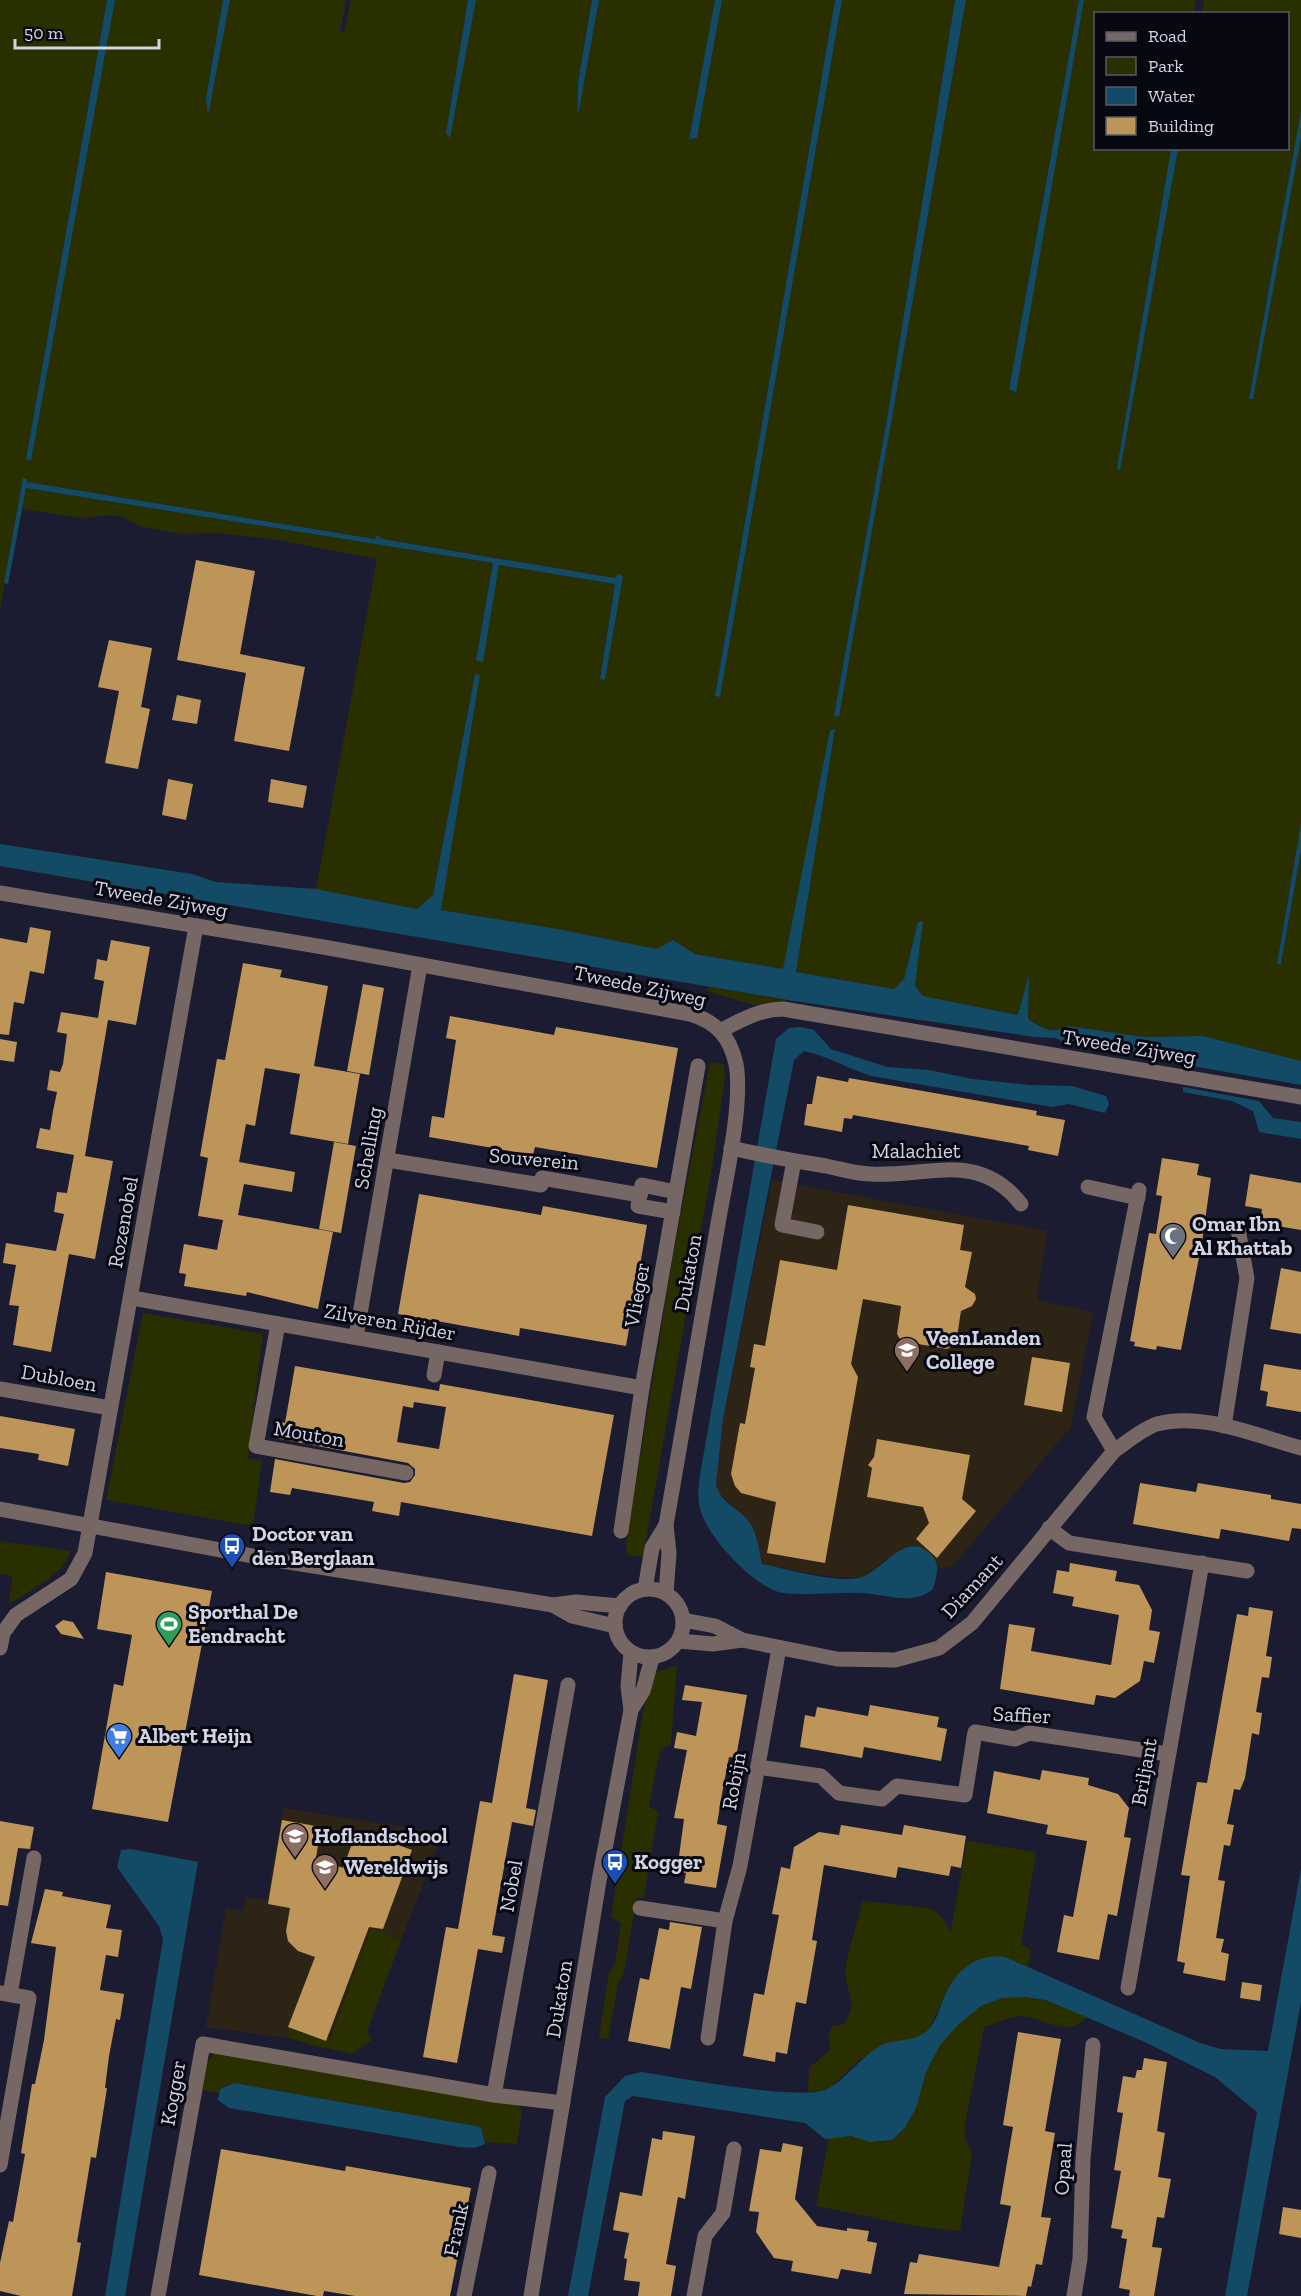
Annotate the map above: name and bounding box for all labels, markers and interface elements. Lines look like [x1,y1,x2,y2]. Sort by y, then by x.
scale bar [15,12,159,50]
legend [1094,12,1289,150]
text: 50 m [24,22,64,44]
text: Road [1148,25,1187,47]
text: Park [1148,55,1184,77]
text: Water [1148,85,1195,107]
text: Building [1148,115,1214,137]
street label: Tweede Zijweg [92,874,230,924]
street label: Tweede Zijweg [571,959,709,1013]
street label: Tweede Zijweg [1060,1024,1198,1070]
street label: Schelling [348,1104,387,1191]
street label: Malachiet [871,1138,961,1163]
street label: Souverein [488,1142,580,1175]
street label: Rozenobel [102,1174,143,1270]
place label: Omar Ibn Al Khattab [1192,1211,1293,1260]
mosque icon: Omar Ibn Al Khattab [1158,1221,1188,1259]
street label: Dukaton [668,1232,707,1314]
street label: Vlieger [618,1261,654,1330]
street label: Zilveren Rijder [322,1298,458,1346]
place label: VeenLanden College [926,1325,1041,1374]
school or university icon: VeenLanden College [892,1335,922,1373]
street label: Dubloen [19,1359,99,1396]
street label: Mouton [272,1415,346,1452]
place label: Doctor van den Berglaan [252,1521,375,1570]
bus stop icon: Doctor van den Berglaan [217,1531,247,1569]
street label: Diamant [936,1548,1008,1623]
place label: Sporthal De Eendracht [188,1599,298,1648]
sports icon: Sporthal De Eendracht [154,1609,184,1647]
street label: Saffier [992,1700,1052,1729]
supermarket icon: Albert Heijn [104,1721,134,1759]
place label: Albert Heijn [138,1723,252,1748]
street label: Briljant [1125,1736,1163,1808]
street label: Robijn [716,1750,752,1812]
school or university icon: Hoflandschool [280,1821,310,1859]
place label: Hoflandschool [314,1823,448,1848]
bus stop icon: Kogger [600,1847,630,1885]
place label: Kogger [634,1849,702,1874]
school or university icon: Wereldwijs [310,1852,340,1890]
place label: Wereldwijs [344,1854,449,1879]
street label: Nobel [494,1857,527,1914]
street label: Dukaton [540,1958,577,2040]
street label: Kogger [155,2058,191,2127]
street label: Opaal [1048,2141,1077,2196]
street label: Frank [438,2201,473,2259]

